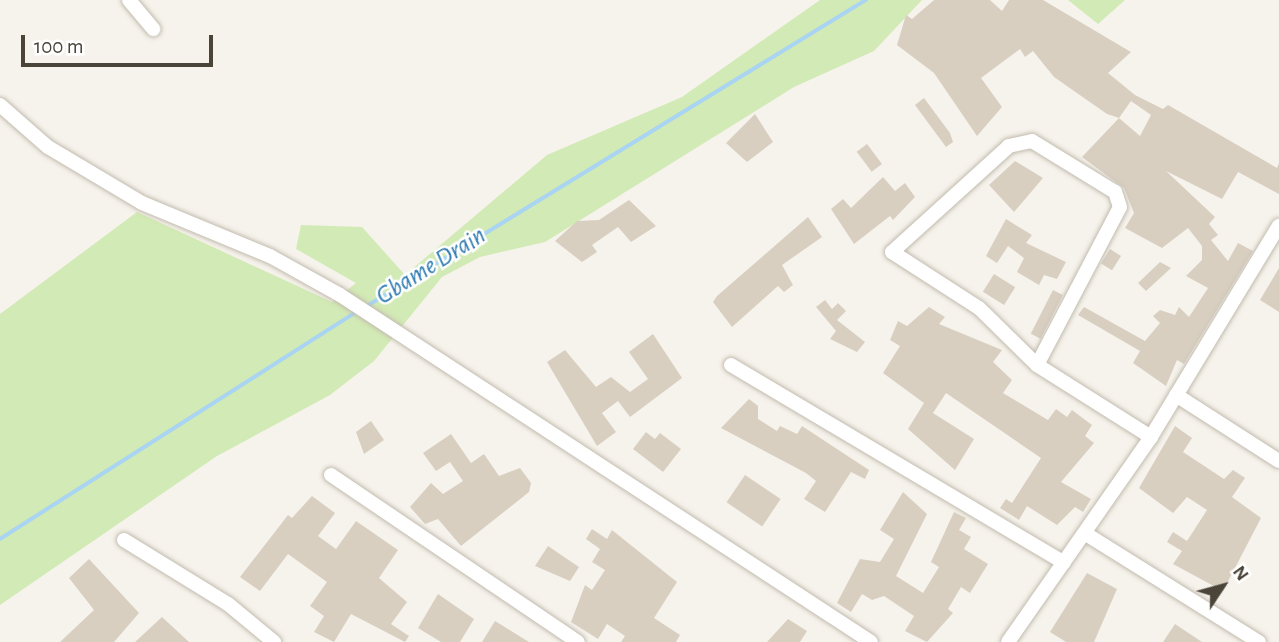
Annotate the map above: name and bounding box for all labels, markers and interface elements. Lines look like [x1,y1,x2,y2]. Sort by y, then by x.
scale bar [24,21,217,65]
text: 100 m [34,36,84,57]
water label: Gbame Drain [370,220,492,312]
north arrow [1188,551,1258,621]
text: N [1229,562,1252,584]

